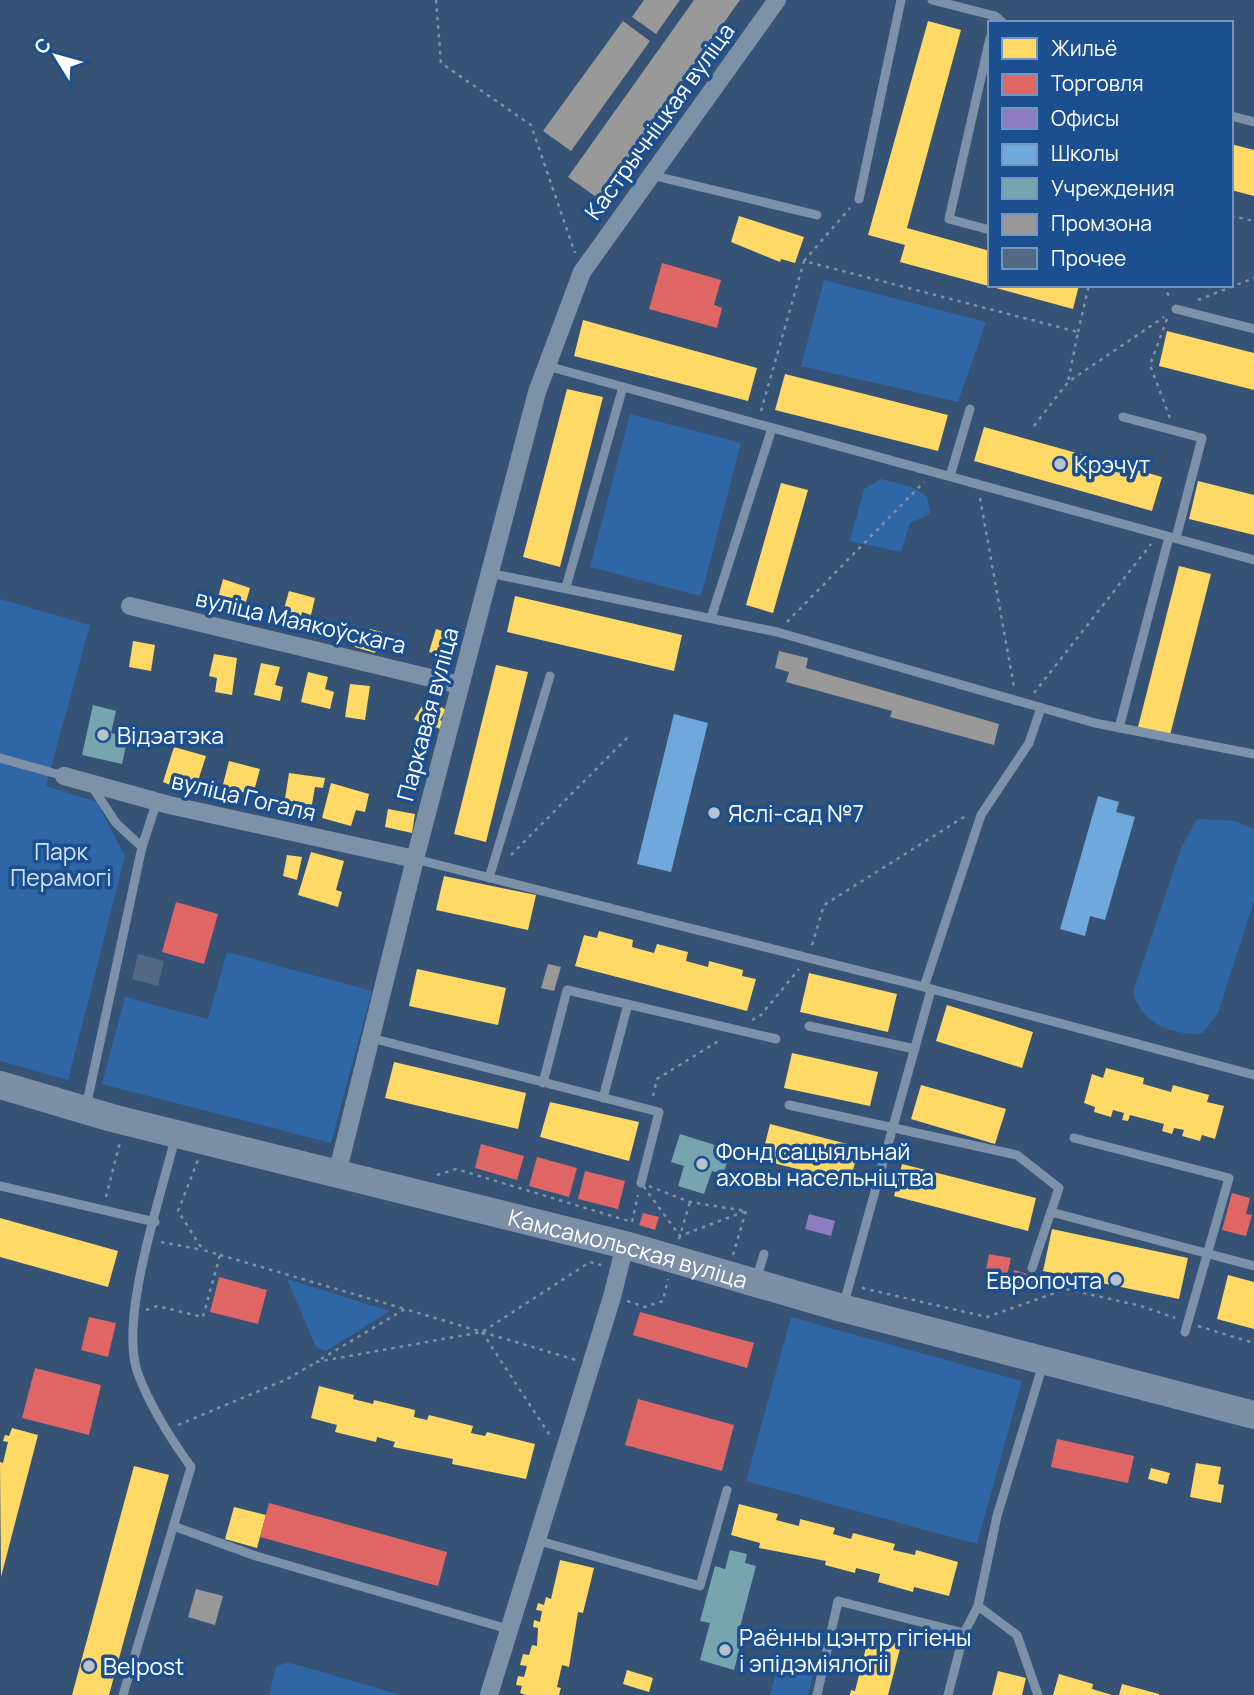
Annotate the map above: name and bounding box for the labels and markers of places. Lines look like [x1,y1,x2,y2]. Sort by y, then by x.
place label: Крэчут [1074,448,1151,480]
marker: Крэчут [1052,456,1068,472]
place label: Відэатэка [117,719,224,751]
marker: Відэатэка [95,727,111,743]
place label: Яслі-сад №7 [728,797,864,829]
marker: Яслі-сад №7 [706,805,722,821]
place label: Фонд сацыяльнай аховы насельніцтва [716,1135,934,1193]
marker: Фонд сацыяльнай аховы насельніцтва [694,1156,710,1172]
place label: Европочта [986,1264,1102,1296]
marker: Европочта [1108,1272,1124,1288]
place label: Раённы цэнтр гігіены і эпідэміялогіі [739,1621,971,1679]
marker: Раённы цэнтр гігіены і эпідэміялогіі [717,1642,733,1658]
place label: Belpost [103,1650,184,1682]
marker: Belpost [81,1658,97,1674]

